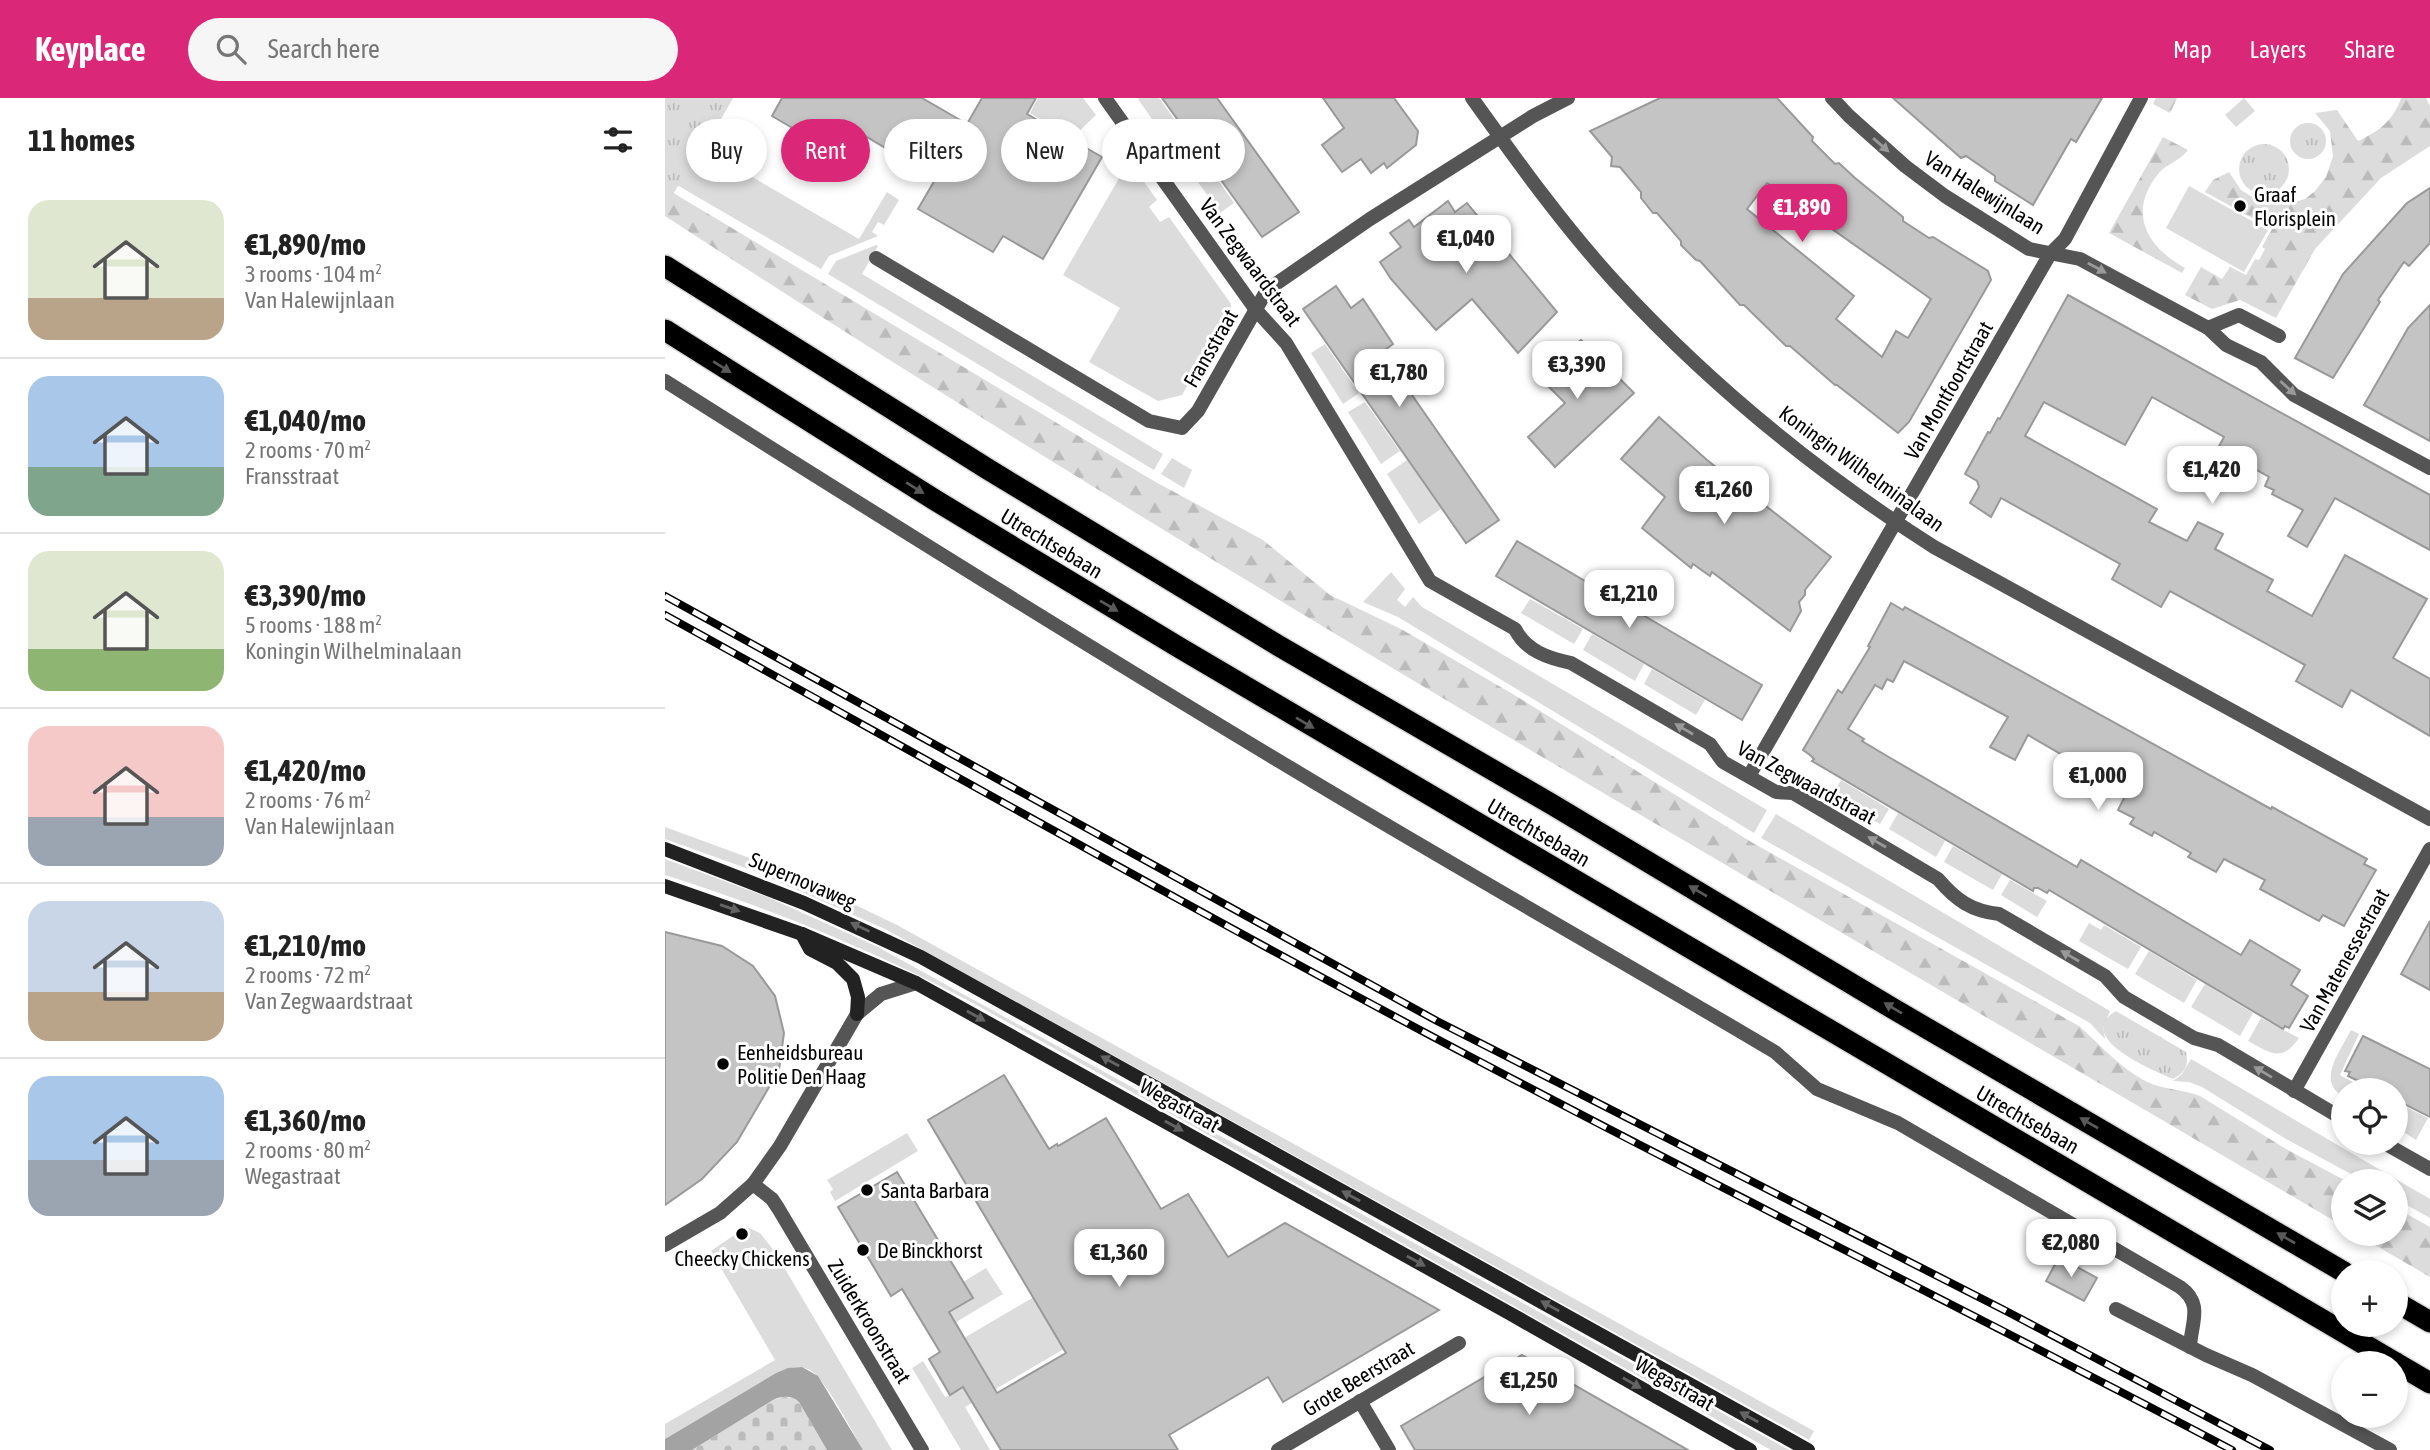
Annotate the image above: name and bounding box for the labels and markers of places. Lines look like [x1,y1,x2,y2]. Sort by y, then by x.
place label: Graaf Florisplein [2254,182,2336,230]
pin: €1,890 [1745,184,1859,244]
marker: Graaf Florisplein [2232,198,2248,214]
pin: €1,040 [1409,216,1523,275]
pin: €3,390 [1520,342,1634,401]
pin: €1,780 [1342,350,1456,409]
pin: €1,420 [2155,446,2269,506]
pin: €1,260 [1667,466,1781,526]
pin: €1,210 [1572,570,1686,630]
pin: €1,000 [2041,752,2155,812]
place label: Eenheidsbureau Politie Den Haag [737,1040,866,1088]
marker: Eenheidsbureau Politie Den Haag [715,1056,731,1072]
place label: Santa Barbara [881,1178,990,1202]
marker: Santa Barbara [859,1182,875,1198]
pin: €2,080 [2014,1220,2128,1279]
marker: Cheecky Chickens [734,1226,750,1242]
pin: €1,360 [1062,1230,1176,1289]
place label: De Binckhorst [877,1238,983,1262]
marker: De Binckhorst [855,1242,871,1258]
place label: Cheecky Chickens [674,1246,810,1270]
pin: €1,250 [1472,1358,1586,1417]

